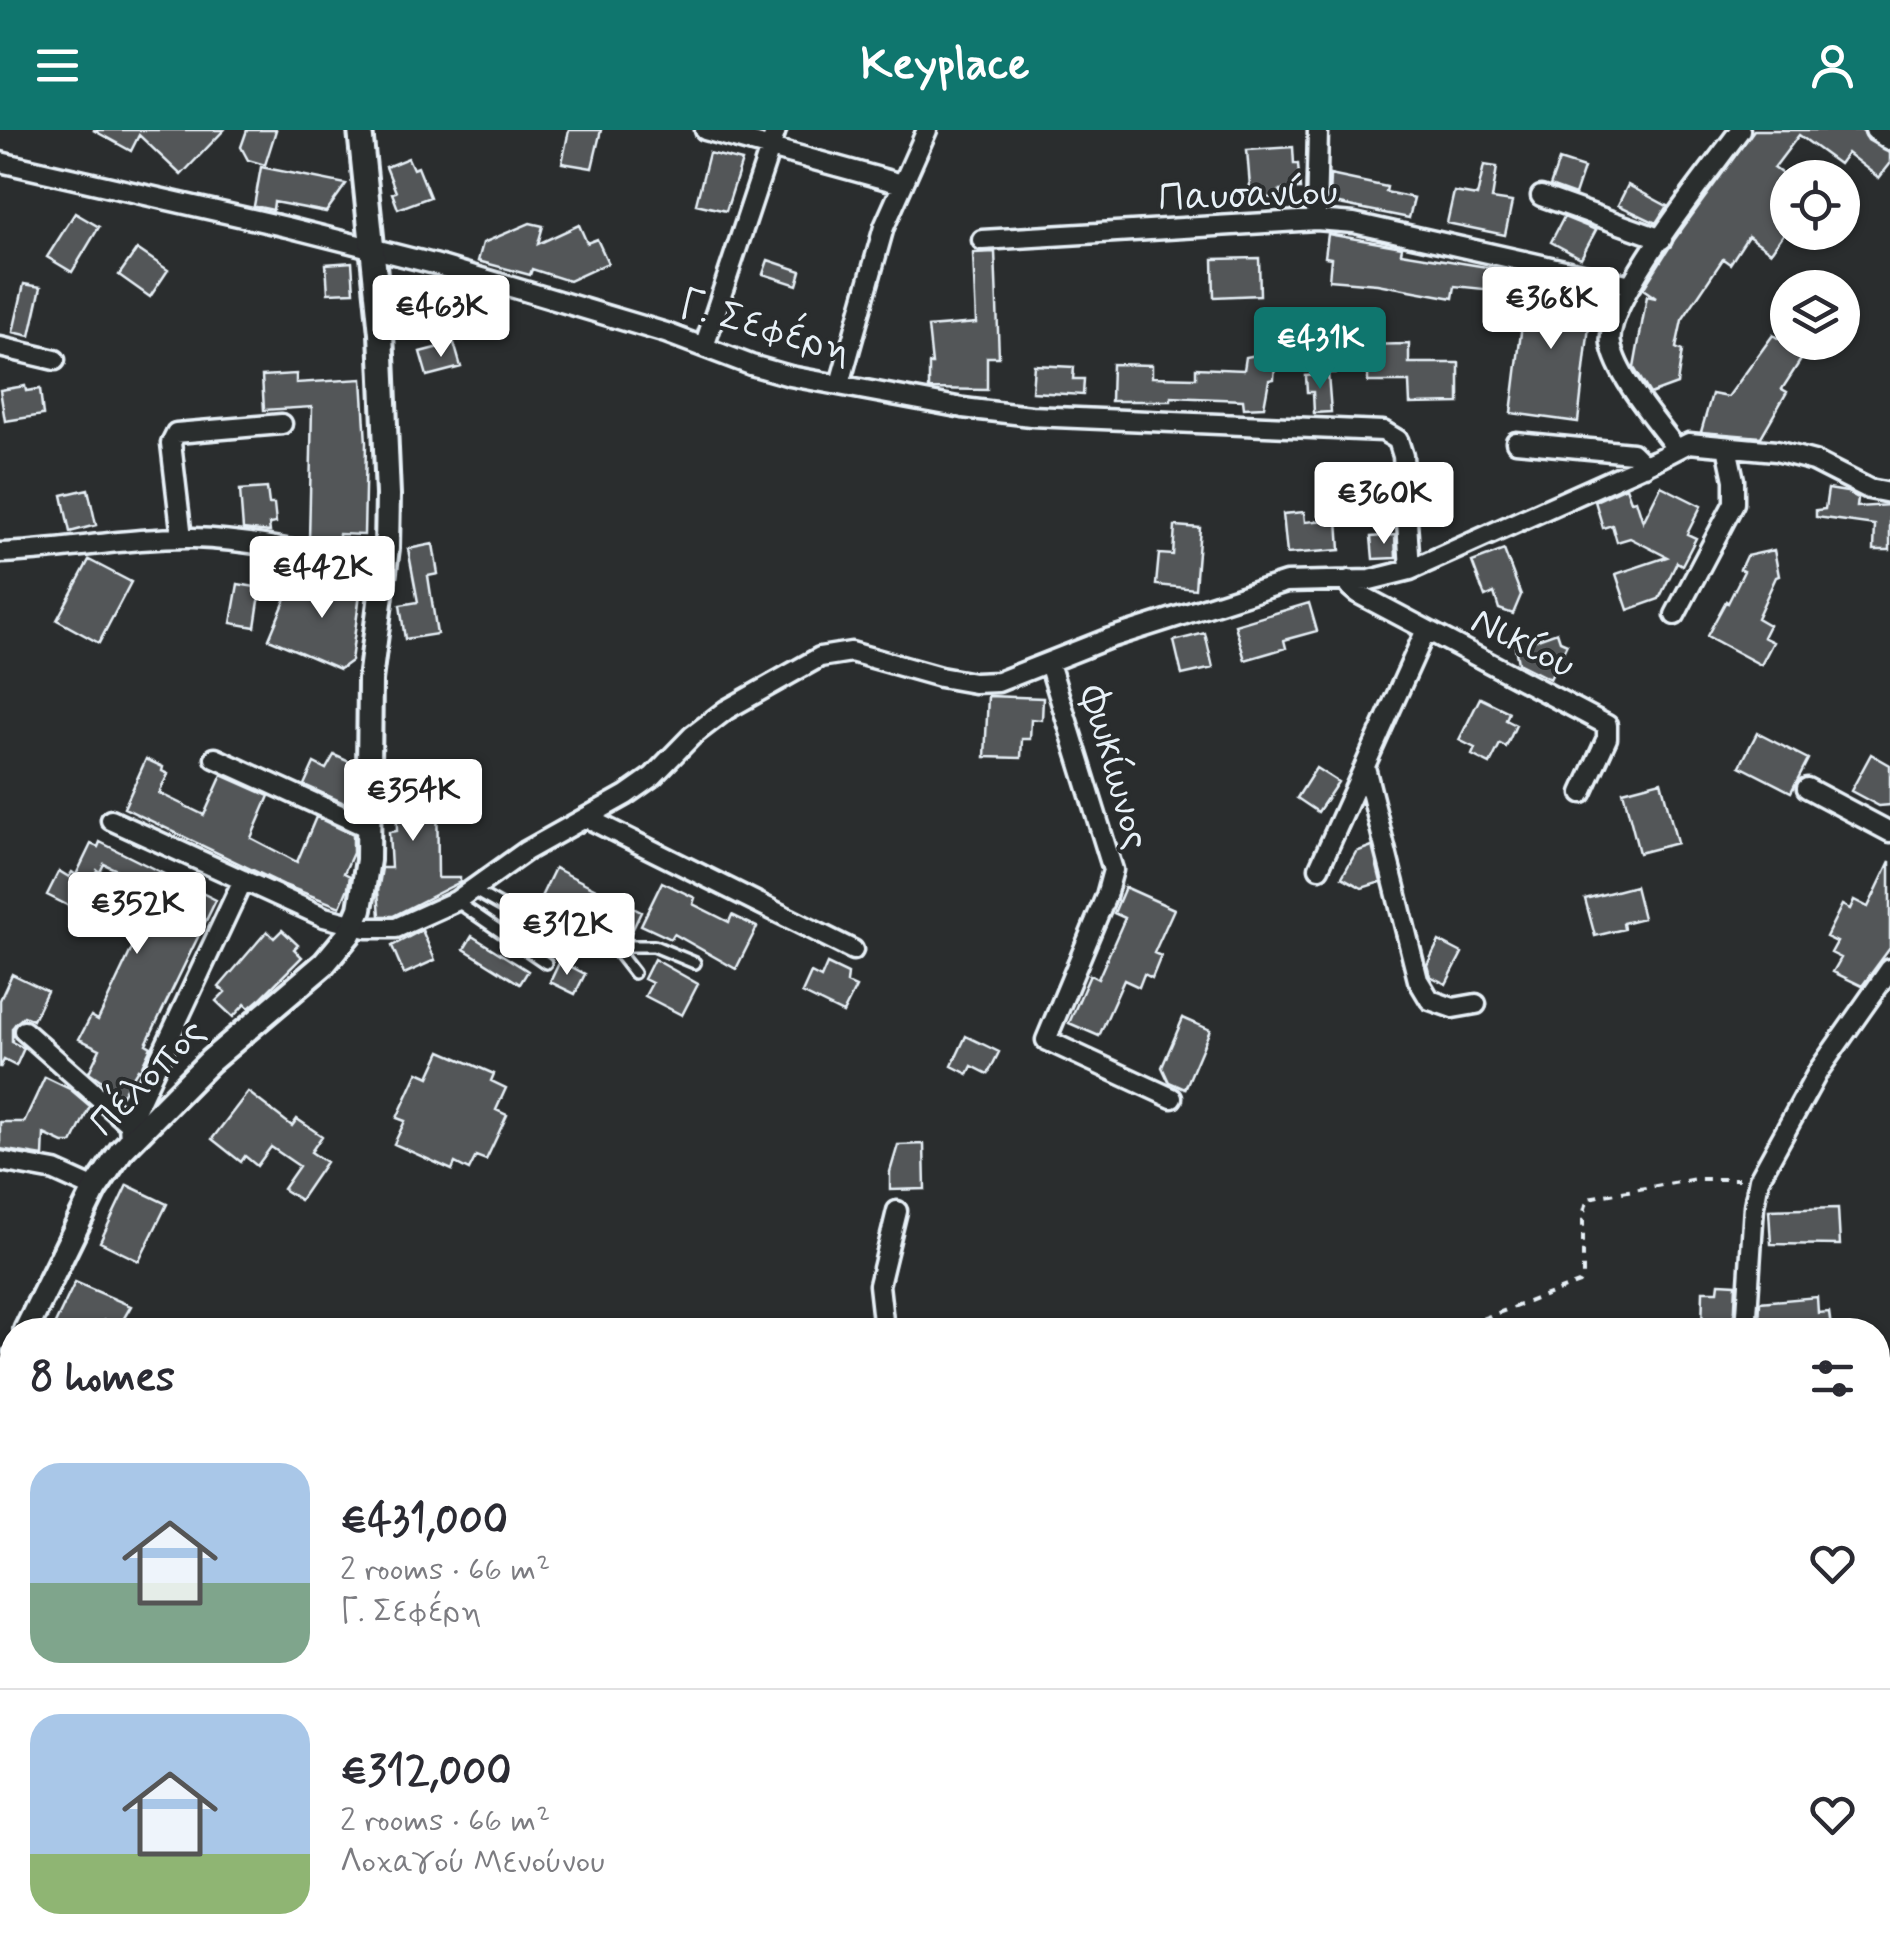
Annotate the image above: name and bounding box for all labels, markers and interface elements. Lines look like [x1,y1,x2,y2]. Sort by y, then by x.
text: Keyplace [861,36,1029,95]
icon: menu [30,38,85,93]
icon: person [1805,38,1860,93]
map controls [1770,160,1860,360]
button: locate [1770,160,1860,250]
street label: Παυσανίου [1158,167,1339,225]
pin: €368K [1481,267,1621,352]
button: layers [1770,270,1860,360]
pin: €463K [371,275,511,360]
street label: Γ. Σεφέρη [673,278,858,377]
text: €368K [1504,278,1598,320]
text: €463K [395,286,487,328]
pin: €431K [1250,307,1390,392]
text: €431K [1276,318,1364,360]
pin: €360K [1314,462,1454,547]
text: €360K [1337,473,1431,515]
pin: €442K [252,536,392,621]
text: €442K [272,547,372,589]
street label: Νικίου [1462,595,1584,692]
street label: Φωκίωνος [1066,678,1162,855]
pin: €354K [343,759,483,844]
text: €354K [366,770,460,812]
pin: €352K [67,872,207,957]
text: €352K [90,883,184,925]
pin: €312K [497,893,637,978]
text: €312K [522,904,612,946]
street label: Πέλοπος [78,1007,218,1149]
text: 8 homes [30,1351,175,1406]
icon: filters [1805,1351,1860,1406]
text: €431,000 [340,1494,508,1549]
icon: home [110,1503,230,1623]
icon: heart [1805,1536,1860,1591]
text: 2 rooms · 66 m² [340,1549,550,1591]
text: Γ. Σεφέρη [340,1591,481,1633]
text: €312,000 [340,1745,512,1800]
icon: home [110,1754,230,1874]
icon: heart [1805,1787,1860,1842]
text: 2 rooms · 66 m² [340,1800,550,1842]
text: Λοχαγού Μενούνου [340,1842,605,1884]

